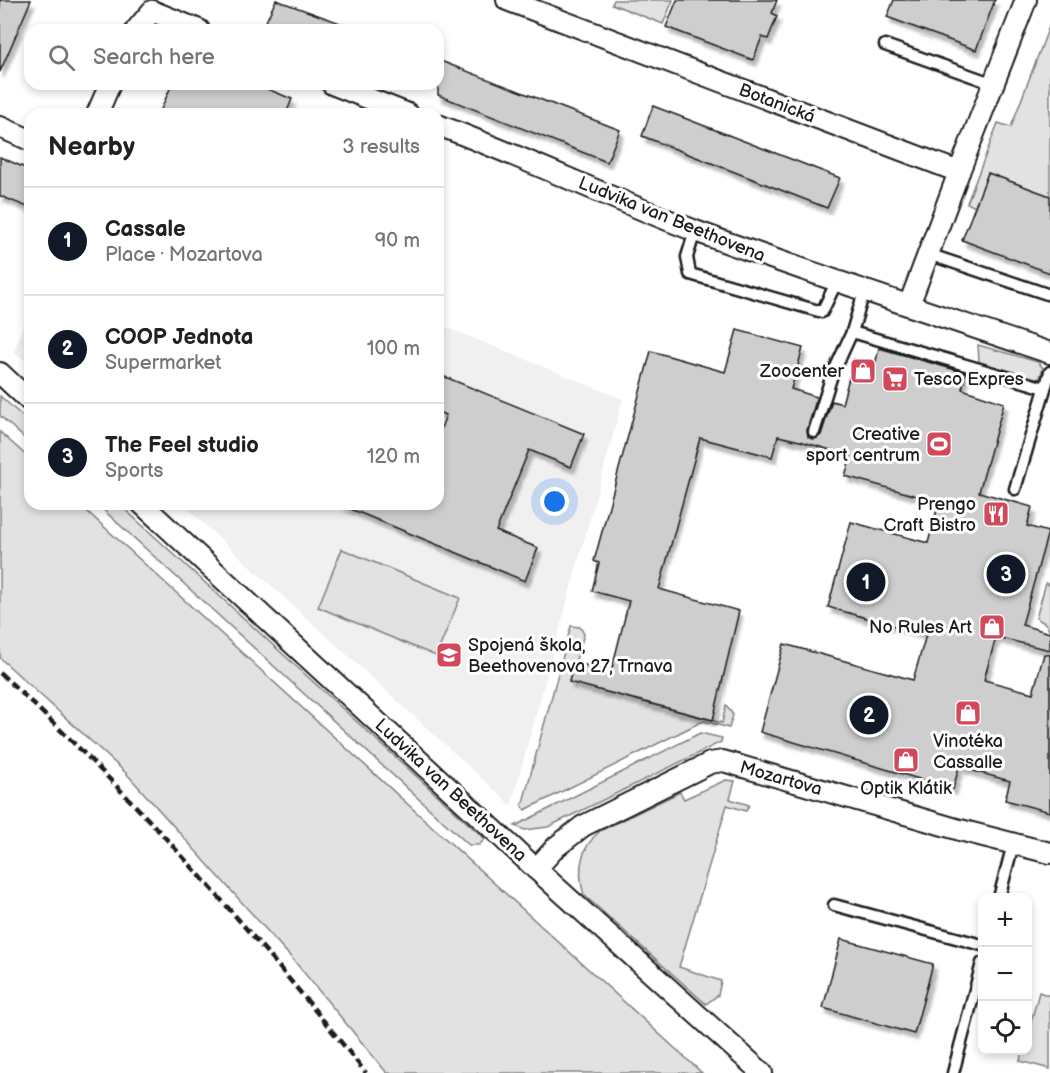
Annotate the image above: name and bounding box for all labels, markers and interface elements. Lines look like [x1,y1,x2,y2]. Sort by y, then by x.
search box [24,24,444,90]
icon: search [45,41,78,74]
text: Search here [93,44,215,71]
street label: Botanická [736,79,818,128]
text: Nearby [48,132,135,163]
text: 3 results [342,135,420,159]
street label: Ludvika van Beethovena [575,172,768,267]
text: Cassale [105,216,186,243]
text: 1 [63,229,72,253]
text: 90 m [375,229,420,253]
text: Place · Mozartova [105,243,263,267]
text: COOP Jednota [105,324,253,351]
text: 2 [62,337,73,361]
text: 100 m [367,337,420,361]
text: Supermarket [105,351,221,375]
shop icon: Zoocenter [848,356,878,386]
place label: Zoocenter [759,361,844,382]
supermarket icon: Tesco Expres [880,364,910,394]
place label: Tesco Expres [914,369,1024,390]
place label: Creative sport centrum [806,424,920,466]
sports icon: Creative sport centrum [924,429,954,459]
text: The Feel studio [105,432,259,459]
text: 3 [62,445,73,469]
text: 120 m [367,445,420,469]
text: Sports [105,459,163,483]
your location [540,487,569,516]
place label: Prengo Craft Bistro [884,494,976,536]
restaurant icon: Prengo Craft Bistro [981,499,1011,529]
pin: 3 [986,552,1026,596]
pin: 1 [846,560,886,604]
shop icon: No Rules Art [977,612,1007,642]
place label: No Rules Art [869,617,972,638]
place label: Spojená škola, Beethovenova 27, Trnava [468,635,673,677]
school or university icon: Spojená škola, Beethovenova 27, Trnava [434,640,464,670]
pin: 2 [850,692,888,738]
shop icon: Vinotéka Cassalle [953,698,983,728]
street label: Ludvika van Beethovena [371,715,531,866]
place label: Vinotéka Cassalle [933,731,1003,773]
shop icon: Optik Klátik [891,745,921,775]
street label: Mozartova [737,757,824,800]
place label: Optik Klátik [860,778,952,799]
map controls [978,893,1032,1055]
button: + [978,893,1032,947]
button: − [978,947,1032,1001]
button: locate [978,1001,1032,1055]

